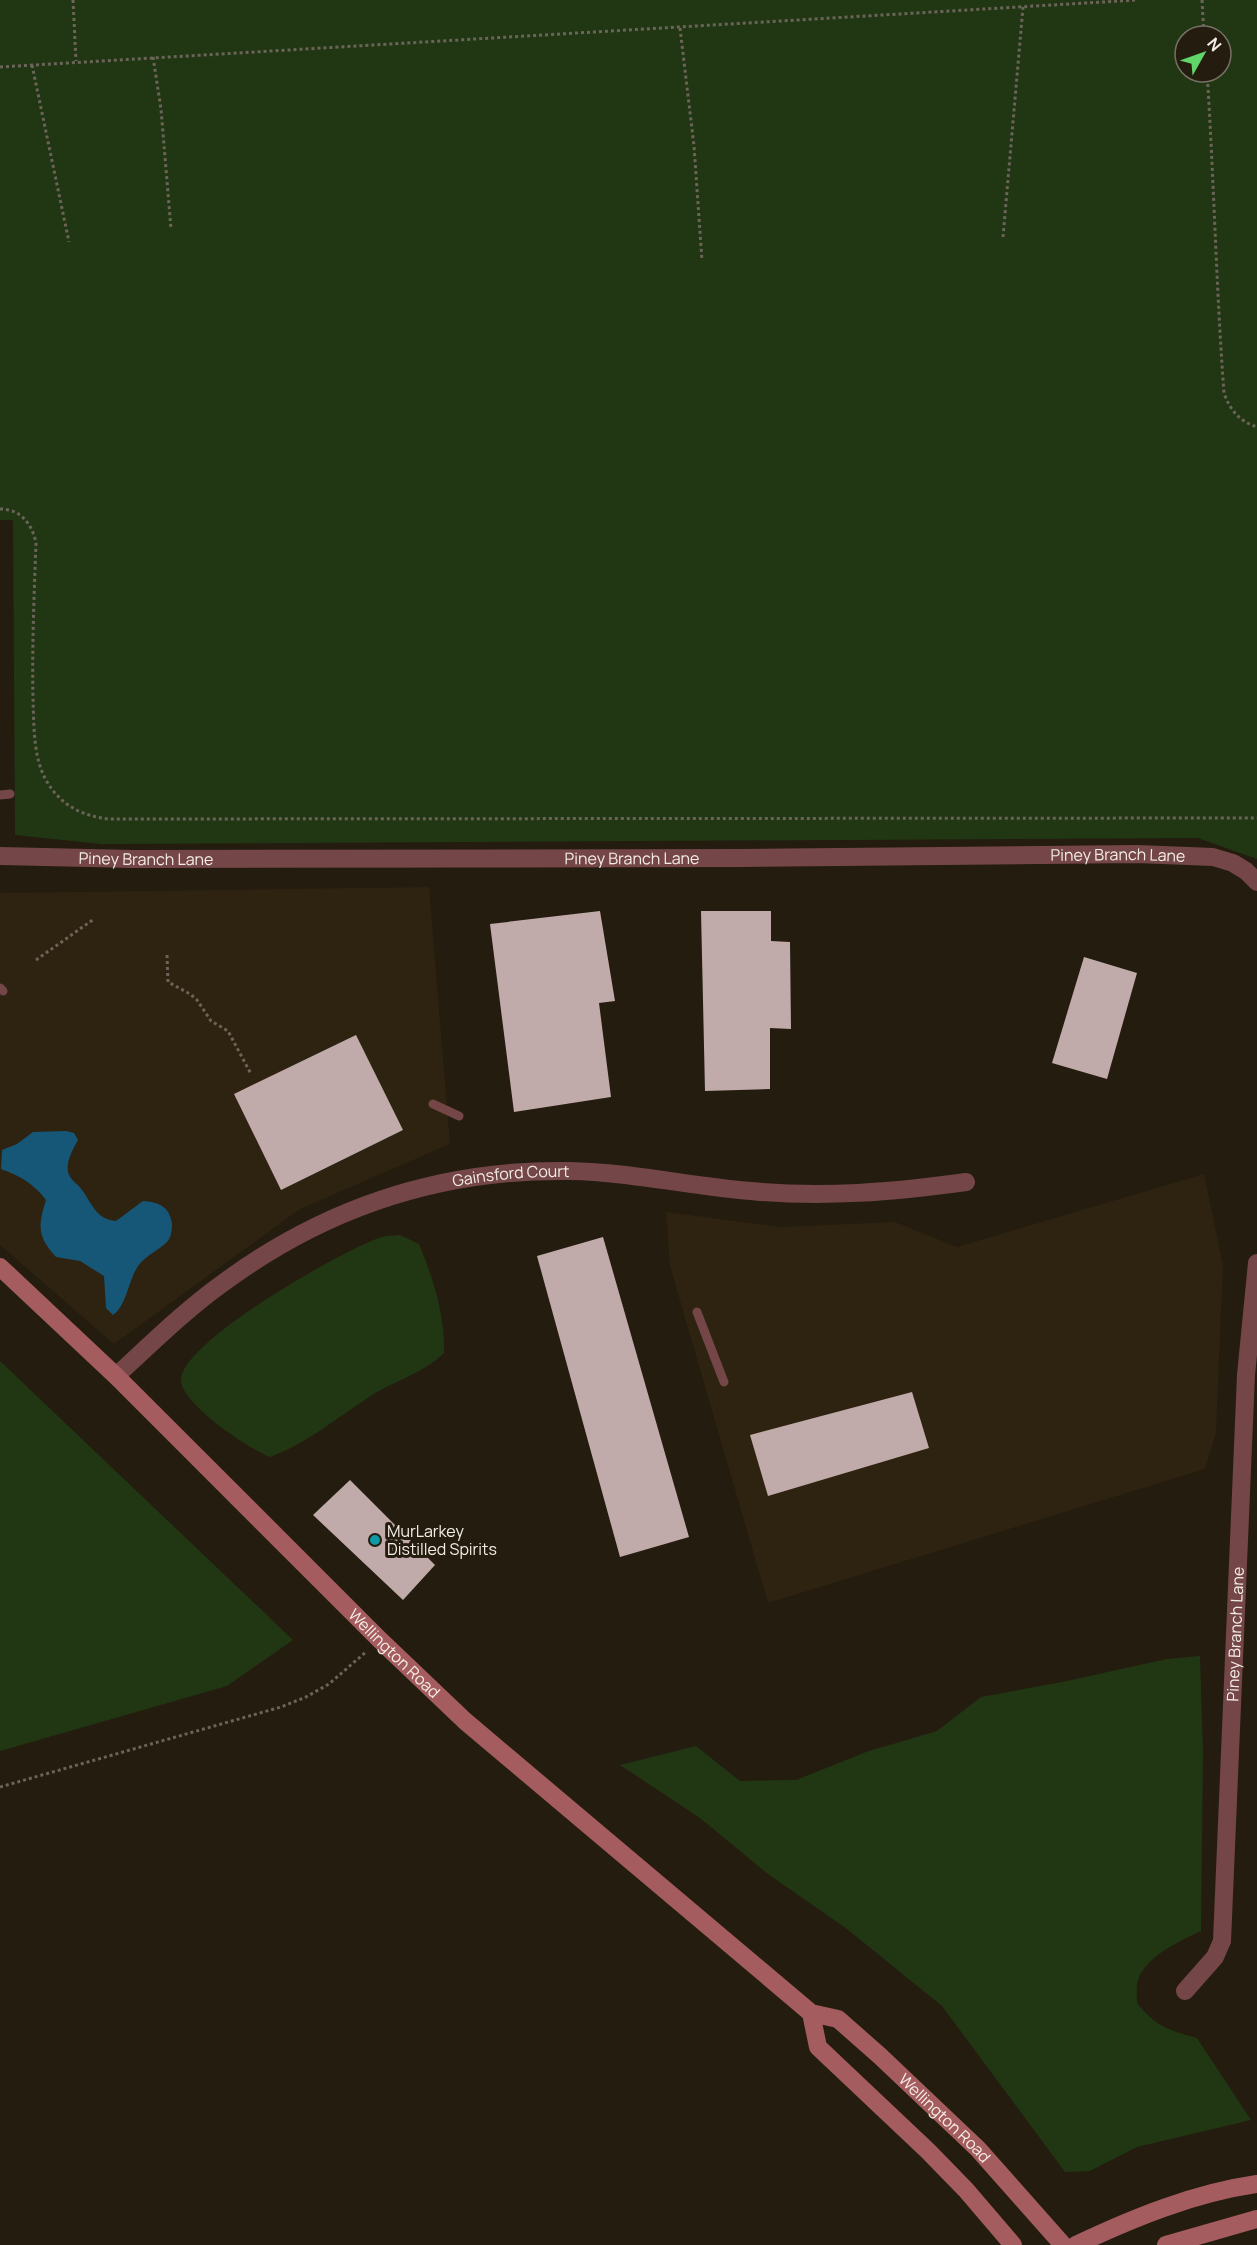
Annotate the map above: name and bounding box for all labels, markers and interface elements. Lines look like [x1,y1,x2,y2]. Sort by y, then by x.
north arrow [1173,24,1233,84]
text: N [1202,33,1227,56]
street label: Piney Branch Lane [1050,843,1186,867]
street label: Piney Branch Lane [78,847,213,870]
street label: Piney Branch Lane [565,847,699,869]
street label: Gainsford Court [451,1160,570,1192]
place label: MurLarkey Distilled Spirits [387,1520,497,1560]
marker: MurLarkey Distilled Spirits [368,1533,382,1547]
street label: Piney Branch Lane [1221,1566,1249,1702]
street label: Wellington Road [344,1604,445,1703]
street label: Wellington Road [894,2069,996,2167]

